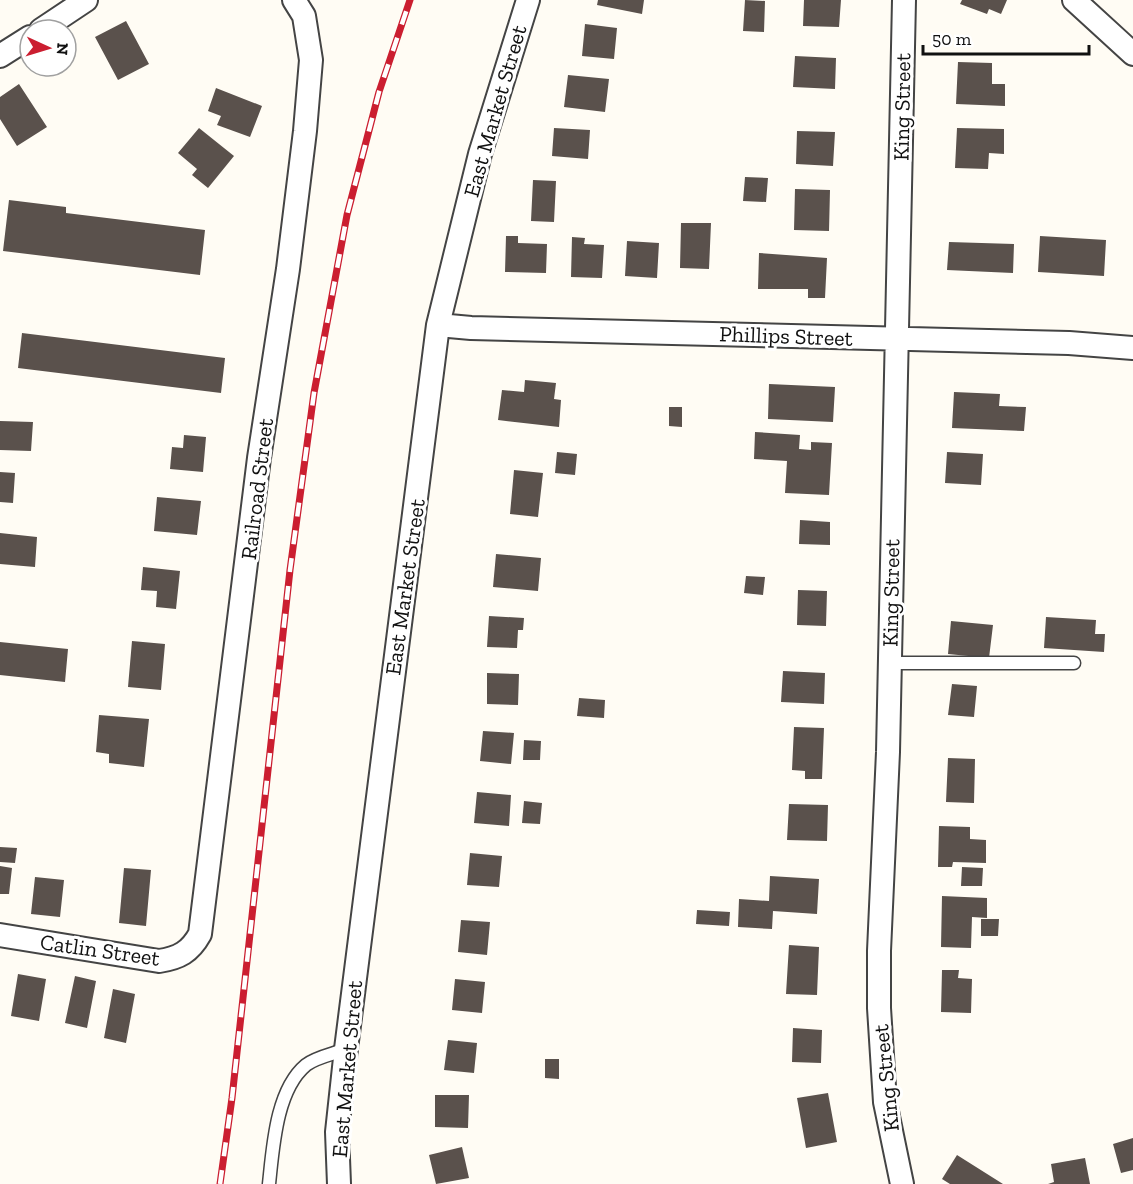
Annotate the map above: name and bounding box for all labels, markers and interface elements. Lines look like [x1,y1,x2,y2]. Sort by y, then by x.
north arrow [18,18,78,78]
scale bar [923,18,1090,56]
street label: East Market Street [458,21,533,200]
text: 50 m [932,28,972,50]
text: N [53,42,72,56]
street label: King Street [888,52,916,161]
street label: Phillips Street [719,320,854,352]
street label: Railroad Street [235,416,279,561]
street label: East Market Street [379,496,431,677]
street label: King Street [877,538,905,647]
street label: Catlin Street [38,928,162,972]
street label: East Market Street [326,978,368,1159]
street label: King Street [867,1022,905,1133]

